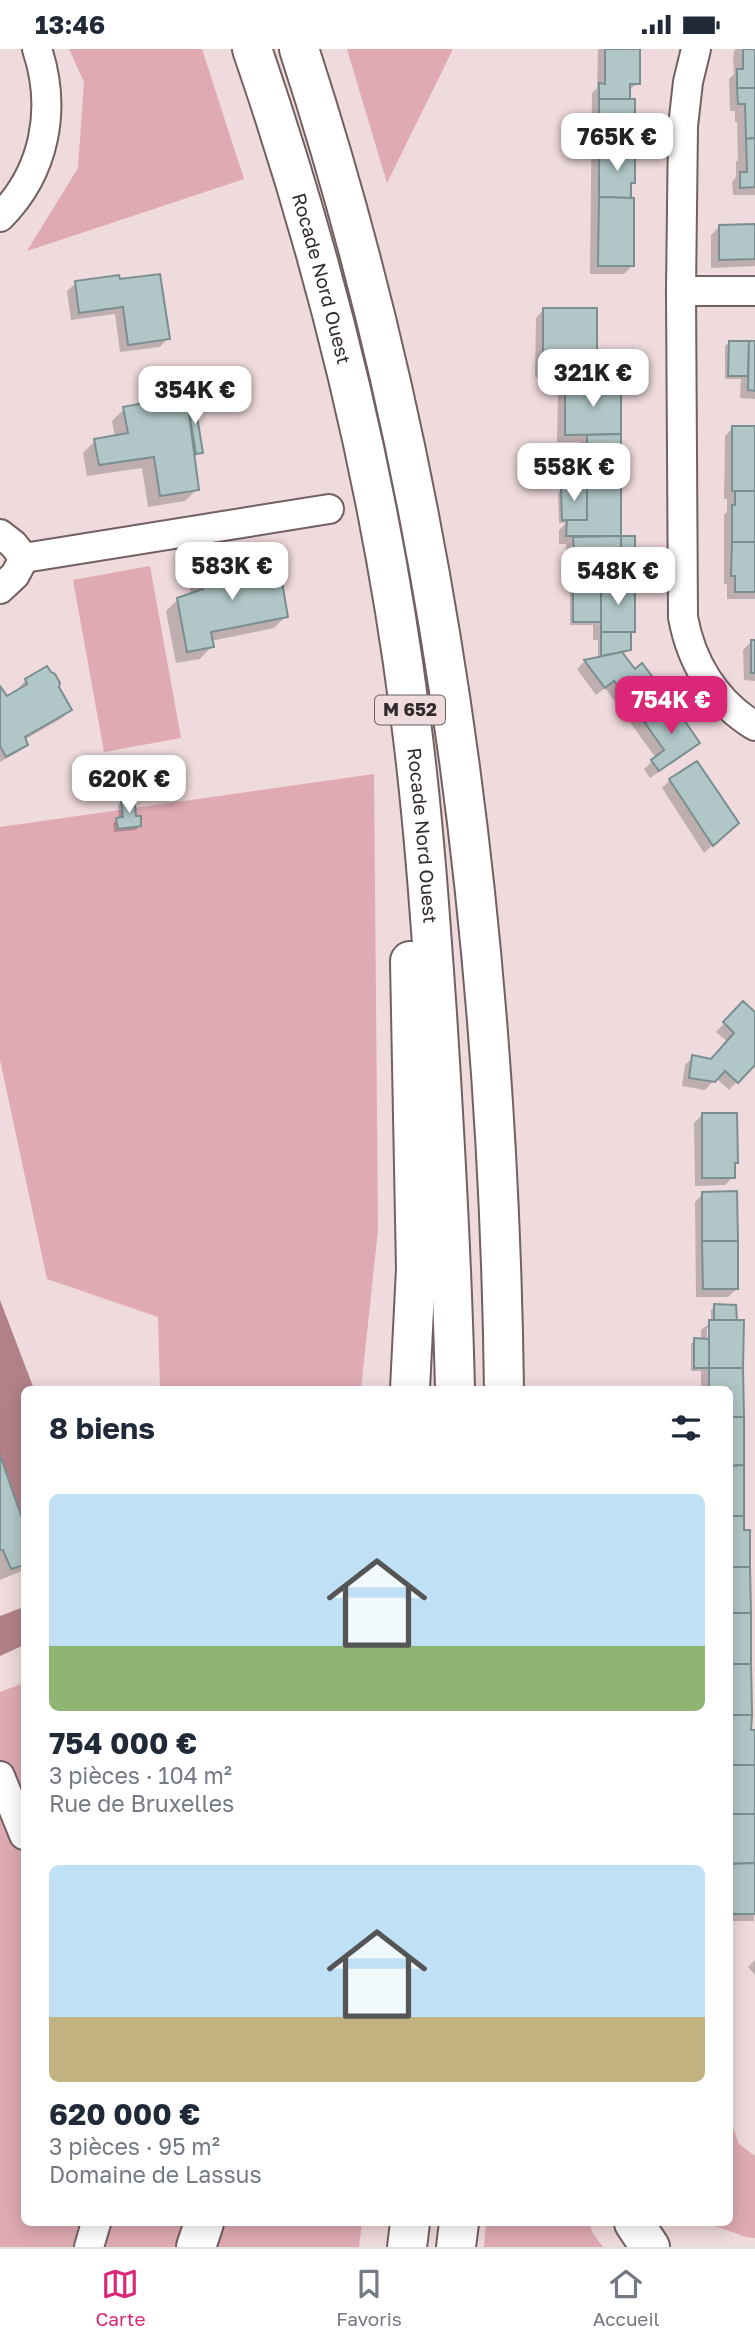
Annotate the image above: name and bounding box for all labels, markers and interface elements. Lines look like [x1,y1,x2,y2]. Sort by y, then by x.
text: 13:46 [35,9,105,40]
pin: 765K € [560,113,674,173]
text: 765K € [577,122,657,150]
street label: Rocade Nord Ouest [288,190,356,366]
pin: 321K € [536,349,650,409]
text: 321K € [554,358,632,386]
pin: 354K € [138,367,252,426]
text: 354K € [154,375,236,403]
pin: 558K € [517,443,631,503]
text: 558K € [533,452,615,480]
pin: 583K € [175,543,289,602]
pin: 548K € [561,547,675,607]
text: 583K € [191,551,273,579]
text: 548K € [577,556,659,584]
pin: 754K € [614,677,728,736]
text: 754K € [631,685,711,713]
road number: M 652 [375,695,445,725]
street label: Rocade Nord Ouest [403,746,443,924]
pin: 620K € [72,755,186,815]
text: 620K € [88,764,170,792]
icon: filters [667,1409,705,1447]
text: 8 biens [49,1410,155,1446]
icon: home [314,1540,440,1666]
text: 754 000 € [49,1725,197,1761]
text: 3 pièces · 104 m² [49,1761,232,1789]
text: Rue de Bruxelles [49,1789,234,1817]
icon: home [314,1911,440,2037]
text: 620 000 € [49,2096,201,2132]
text: 3 pièces · 95 m² [49,2132,220,2160]
text: Domaine de Lassus [49,2160,262,2188]
tab: Carte [95,2265,145,2330]
tab: Favoris [336,2265,402,2330]
tab: Accueil [593,2265,660,2330]

